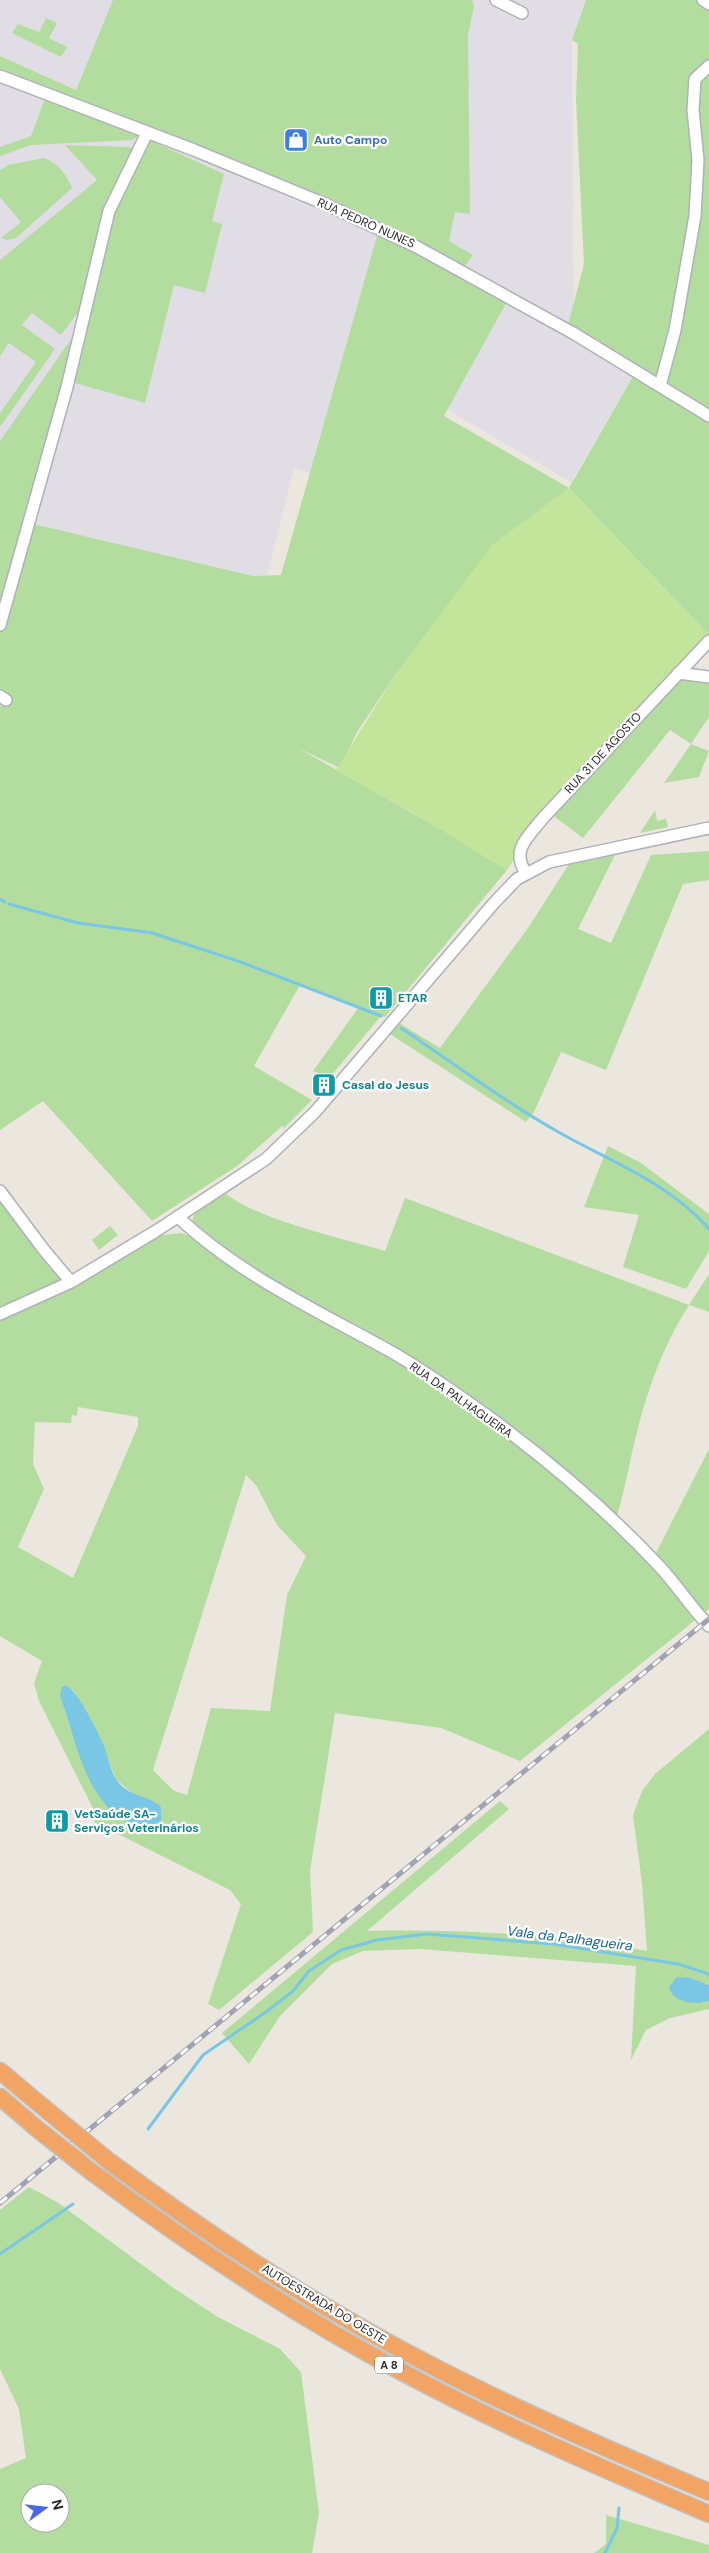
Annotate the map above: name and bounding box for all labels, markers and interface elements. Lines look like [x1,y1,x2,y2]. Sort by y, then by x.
shop icon: Auto Campo [283,127,309,153]
place label: Auto Campo [314,132,387,148]
street label: RUA PEDRO NUNES [315,194,418,252]
street label: RUA 31 DE AGOSTO [561,709,645,797]
building icon: ETAR [368,985,394,1011]
place label: ETAR [398,990,428,1006]
building icon: Casal do Jesus [311,1072,337,1098]
place label: Casal do Jesus [342,1077,429,1093]
street label: RUA DA PALHAGUEIRA [406,1358,516,1442]
place label: VetSaúde SA- Serviços Veterinários [74,1806,199,1836]
building icon: VetSaúde SA- Serviços Veterinários [44,1808,70,1834]
water label: Vala da Palhagueira [506,1921,634,1955]
street label: AUTOESTRADA DO OESTE [259,2260,389,2348]
road number: A 8 [375,2356,403,2374]
north arrow [20,2483,70,2533]
text: N [48,2497,68,2512]

